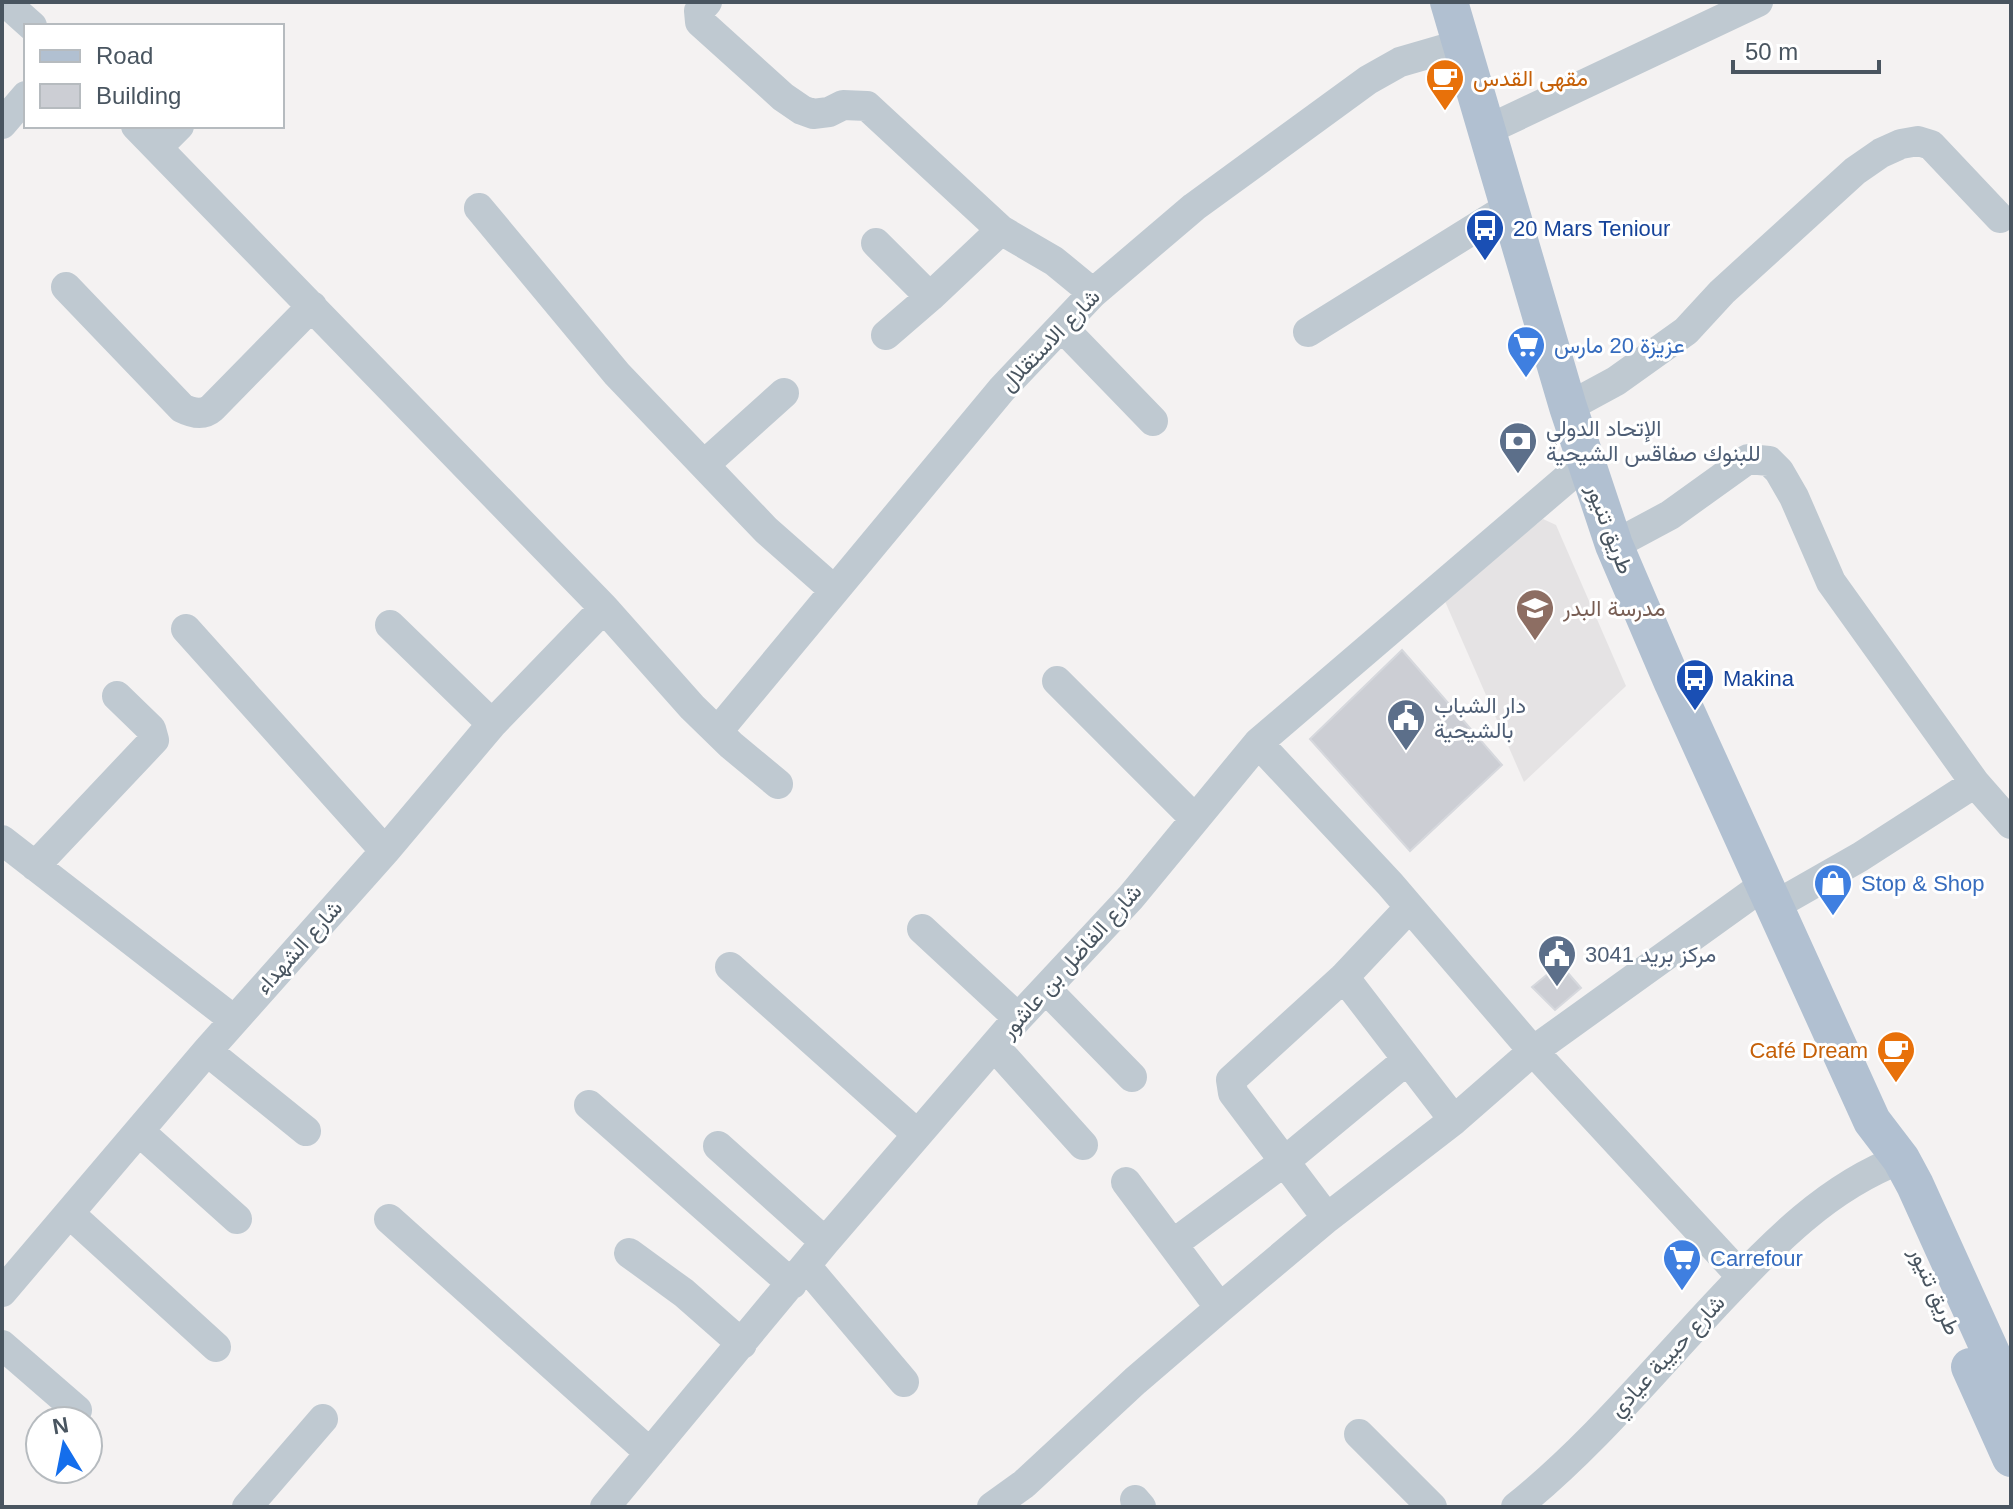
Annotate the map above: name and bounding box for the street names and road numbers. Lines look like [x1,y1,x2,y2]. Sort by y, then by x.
street label: شارع الاستقلال [995,284,1106,398]
street label: طريق تنيور [1580,480,1639,578]
street label: شارع الفاضل بن عاشور [995,879,1148,1045]
street label: شارع الشهداء [251,895,349,1000]
street label: طريق تنيور [1903,1242,1966,1339]
street label: شارع حبيبة عيادي [1604,1290,1734,1426]

